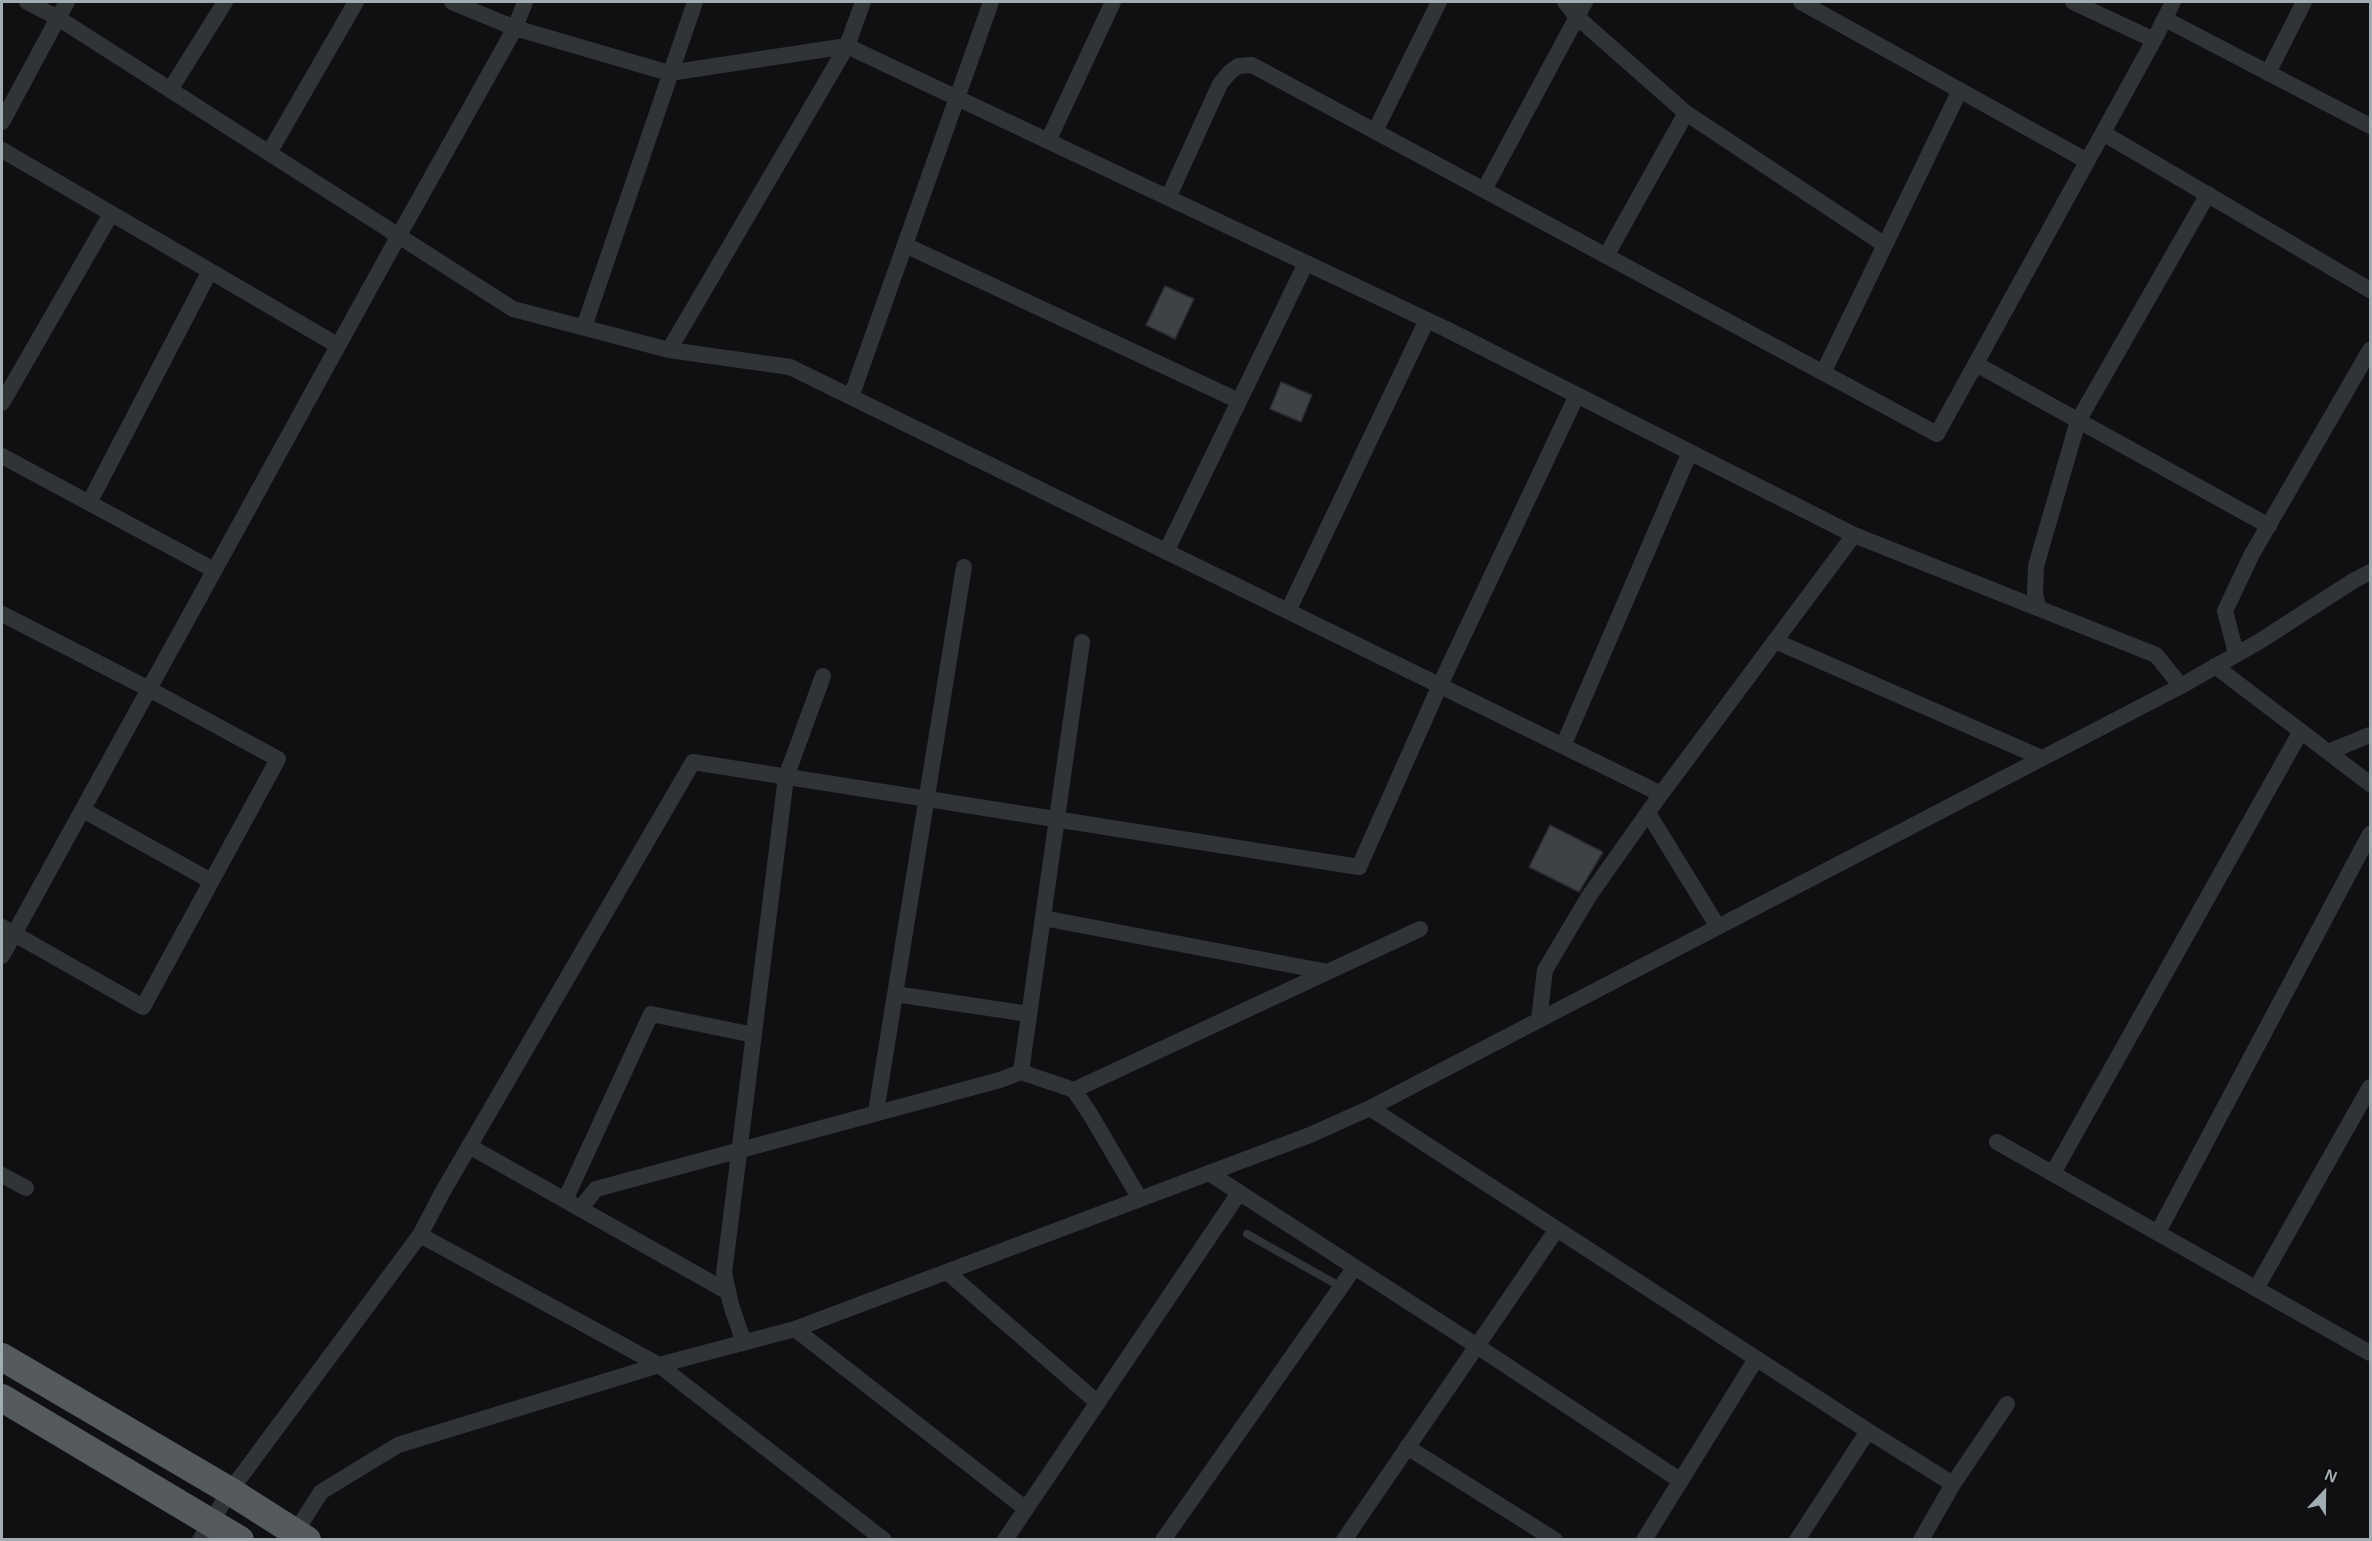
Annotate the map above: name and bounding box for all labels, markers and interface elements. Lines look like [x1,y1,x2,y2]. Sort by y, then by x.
north arrow [2294,1463,2354,1523]
text: N [2322,1466,2339,1486]

